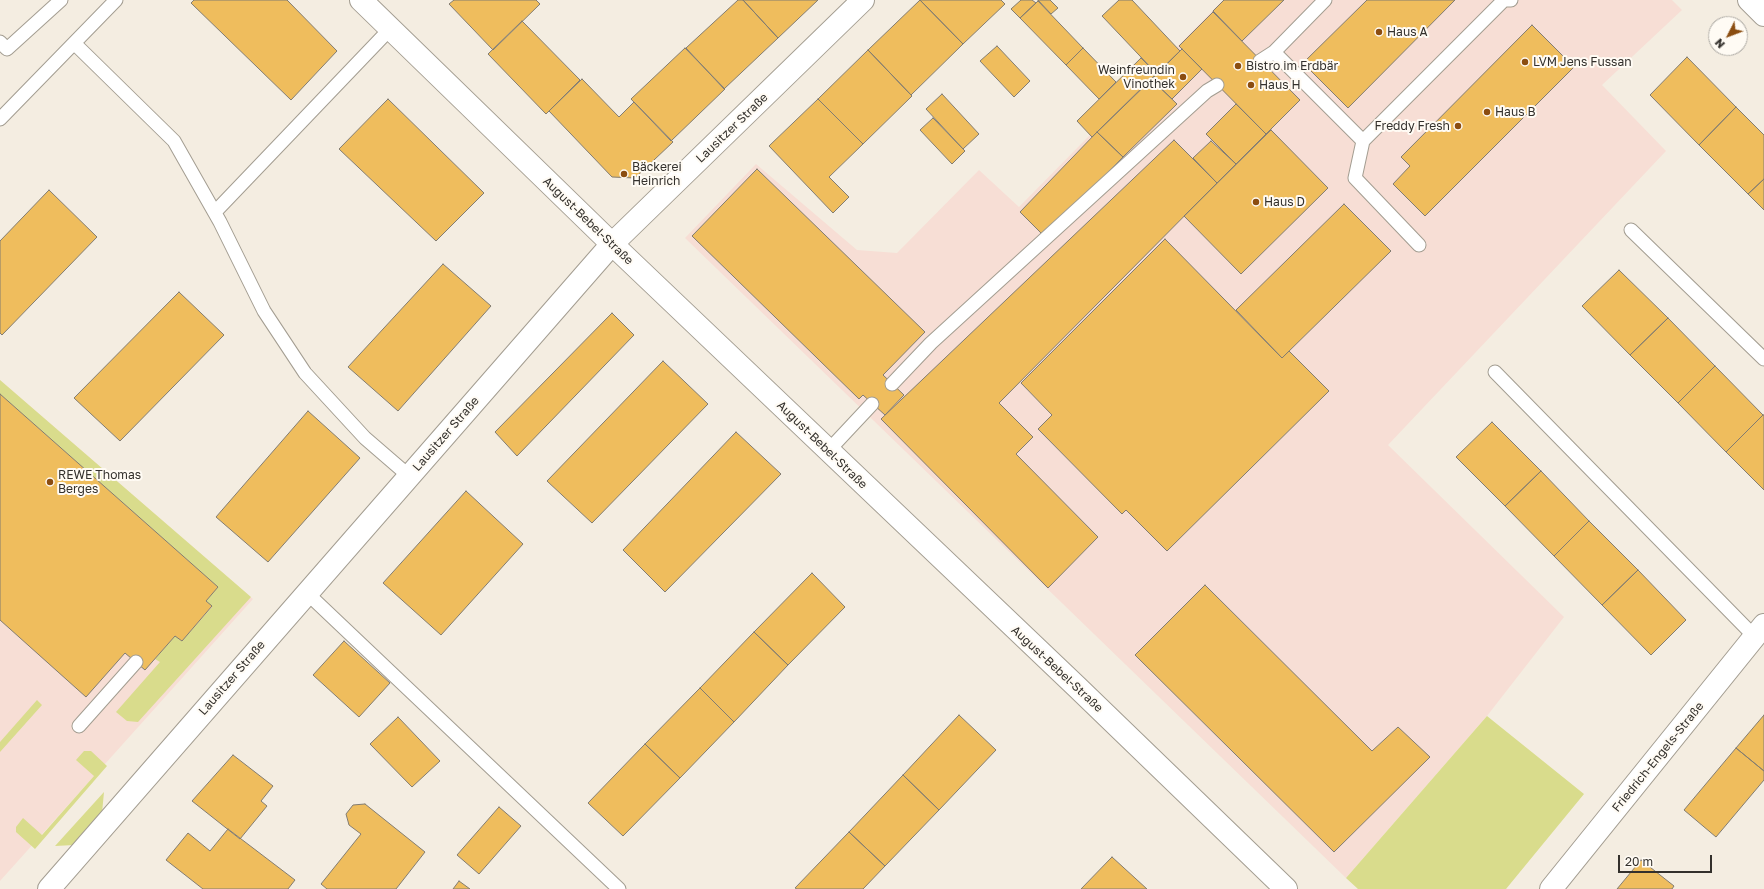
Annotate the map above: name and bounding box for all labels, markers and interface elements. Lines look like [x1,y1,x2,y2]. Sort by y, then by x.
north arrow [1708,16,1748,56]
place label: Haus A [1387,25,1428,39]
marker: Haus A [1374,27,1384,37]
text: N [1712,36,1727,51]
place label: LVM Jens Fussan [1533,55,1632,69]
marker: LVM Jens Fussan [1520,57,1530,67]
place label: Bistro im Erdbär [1246,59,1338,73]
marker: Bistro im Erdbär [1233,61,1243,71]
place label: Weinfreundin Vinothek [1098,63,1175,91]
marker: Weinfreundin Vinothek [1178,72,1188,82]
place label: Haus H [1259,78,1301,92]
marker: Haus H [1246,80,1256,90]
street label: Lausitzer Straße [693,90,771,166]
place label: Haus B [1495,105,1536,119]
marker: Haus B [1482,107,1492,117]
place label: Freddy Fresh [1374,119,1450,133]
marker: Freddy Fresh [1453,121,1463,131]
place label: Bäckerei Heinrich [632,160,682,188]
marker: Bäckerei Heinrich [619,169,629,179]
street label: August-Bebel-Straße [540,174,636,268]
place label: Haus D [1264,195,1305,209]
marker: Haus D [1251,197,1261,207]
street label: Lausitzer Straße [410,394,482,474]
street label: August-Bebel-Straße [774,398,870,492]
place label: REWE Thomas Berges [58,468,141,496]
marker: REWE Thomas Berges [45,477,55,487]
street label: August-Bebel-Straße [1008,623,1106,715]
street label: Lausitzer Straße [196,638,268,718]
street label: Friedrich-Engels-Straße [1609,699,1707,815]
scale bar [1620,847,1714,873]
text: 20 m [1625,854,1653,869]

